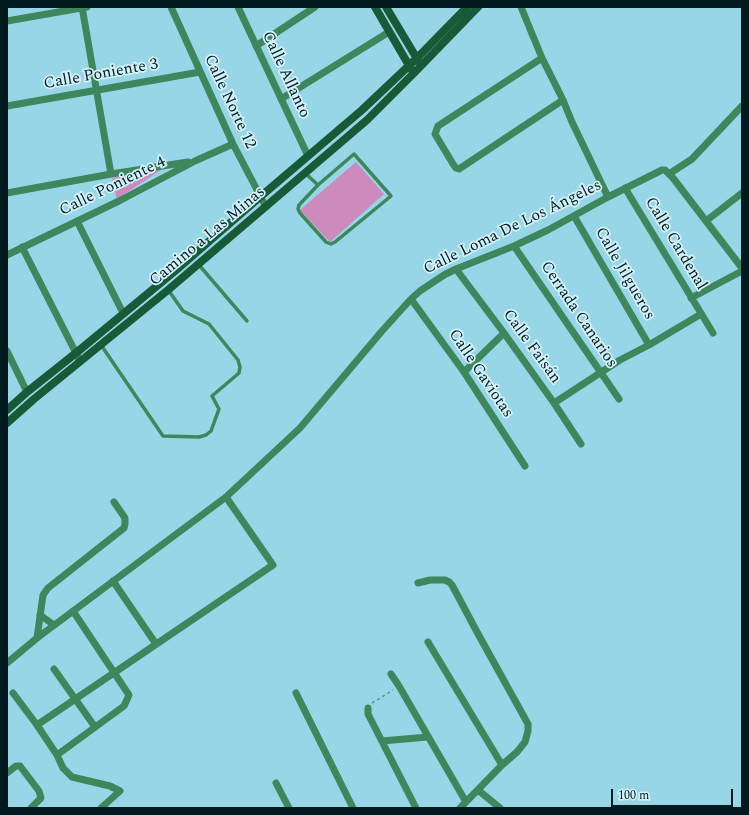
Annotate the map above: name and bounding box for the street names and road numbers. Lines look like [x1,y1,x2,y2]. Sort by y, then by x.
street label: Calle Allanto [257,29,313,121]
street label: Calle Norte 12 [199,52,259,152]
street label: Calle Poniente 3 [42,55,160,95]
street label: Calle Poniente 4 [57,153,169,221]
street label: Calle Loma De Los Ángeles [421,177,605,279]
street label: Camino a Las Minas [146,183,270,291]
street label: Calle Cardenal [640,194,710,294]
street label: Calle Jilgueros [590,224,658,324]
street label: Cerrada Canarios [535,258,621,372]
street label: Calle Faisán [498,306,564,388]
street label: Calle Gaviotas [443,326,517,422]

